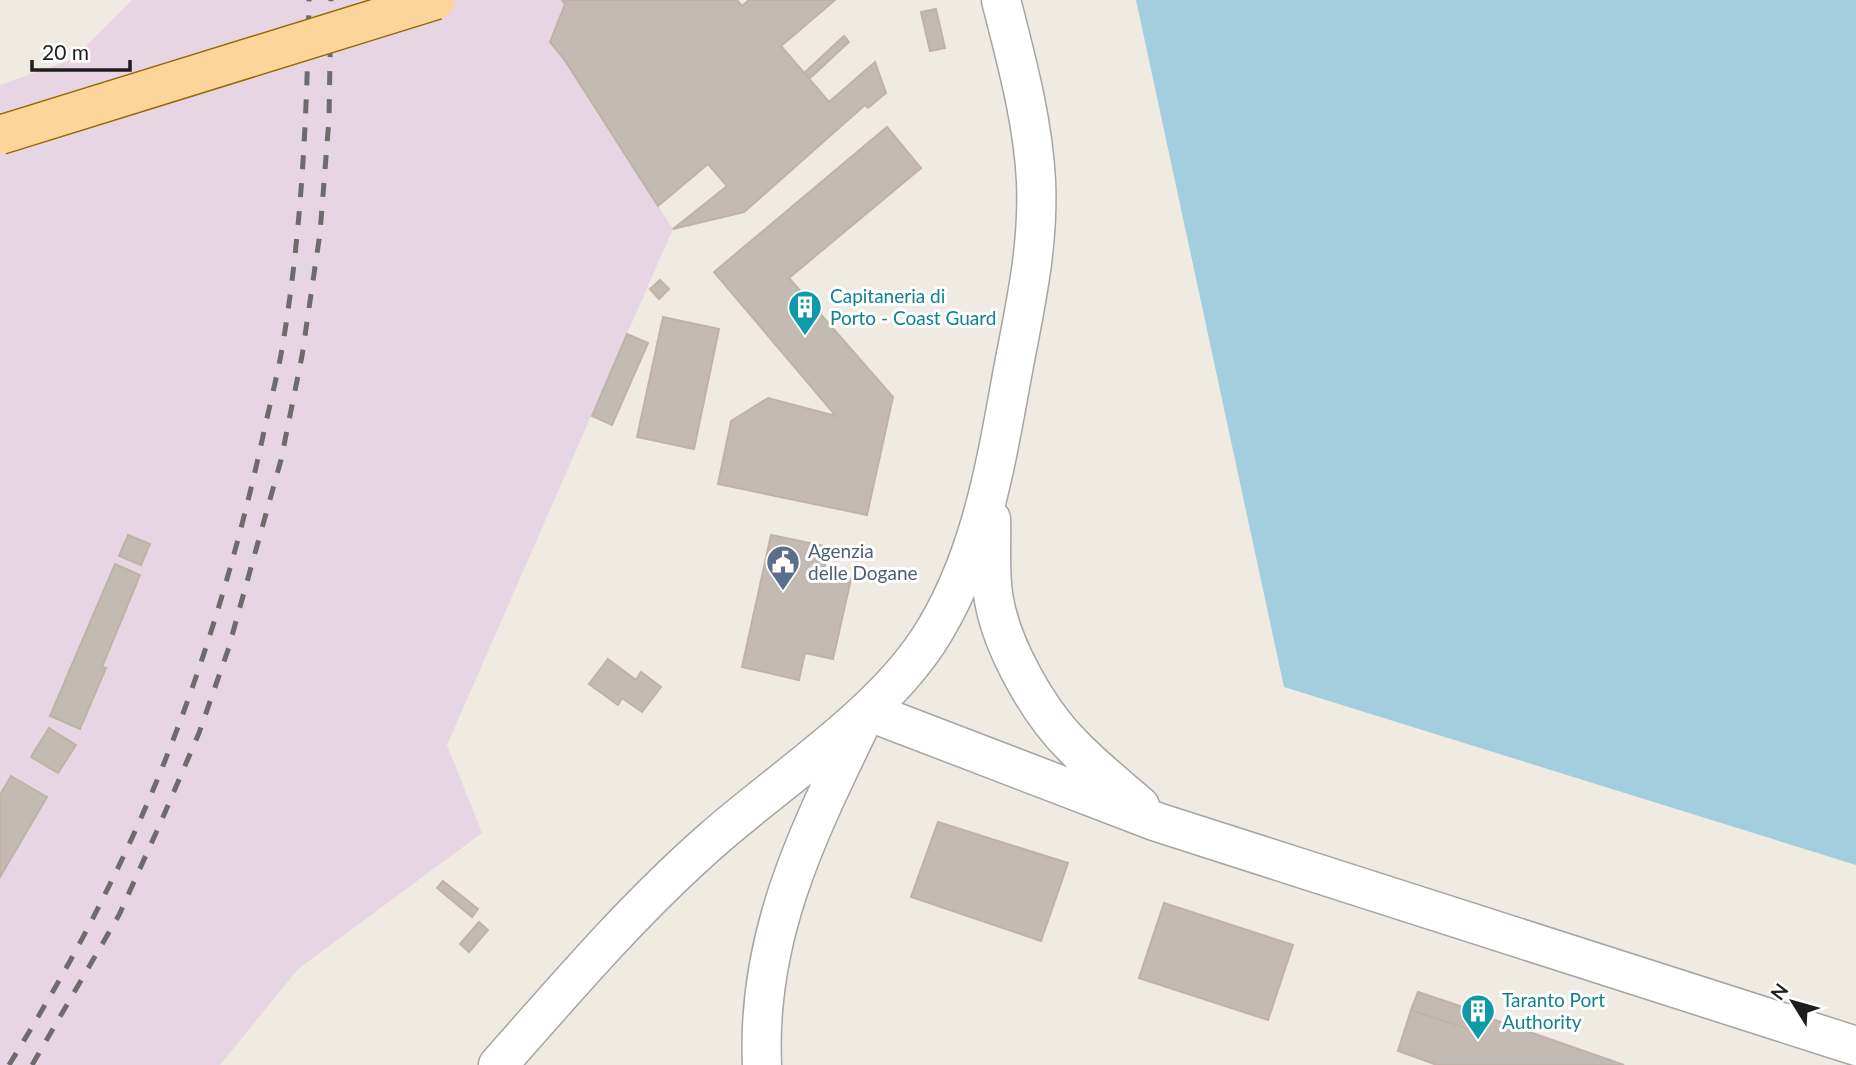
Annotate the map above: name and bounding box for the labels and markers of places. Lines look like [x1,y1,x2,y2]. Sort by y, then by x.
place label: Capitaneria di Porto - Coast Guard [830,284,996,329]
building icon: Capitaneria di Porto - Coast Guard [786,288,824,337]
place label: Agenzia delle Dogane [808,539,918,584]
public building icon: Agenzia delle Dogane [764,543,802,592]
place label: Taranto Port Authority [1502,988,1605,1033]
building icon: Taranto Port Authority [1459,992,1497,1041]

